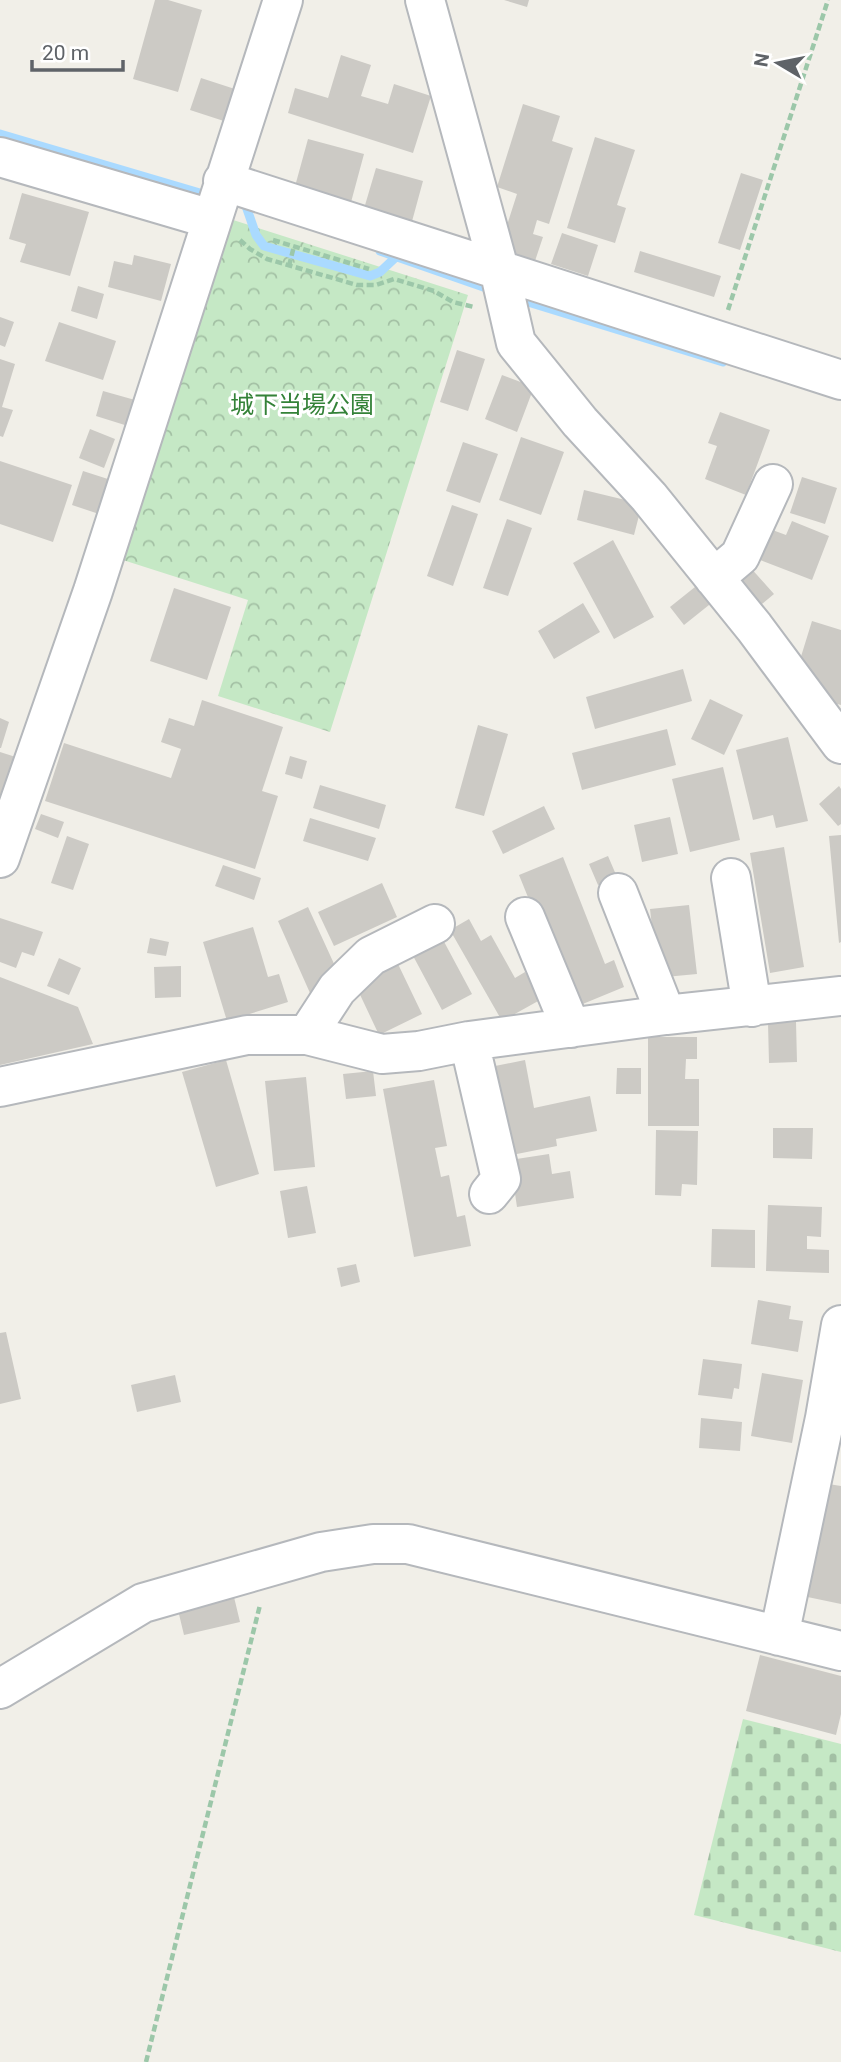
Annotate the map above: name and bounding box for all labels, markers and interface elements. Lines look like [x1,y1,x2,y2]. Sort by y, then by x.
scale bar [32,28,122,72]
north arrow [743,28,813,98]
text: 20 m [42,41,89,65]
text: N [749,52,774,69]
park label: 城下当場公園 [230,391,374,419]

